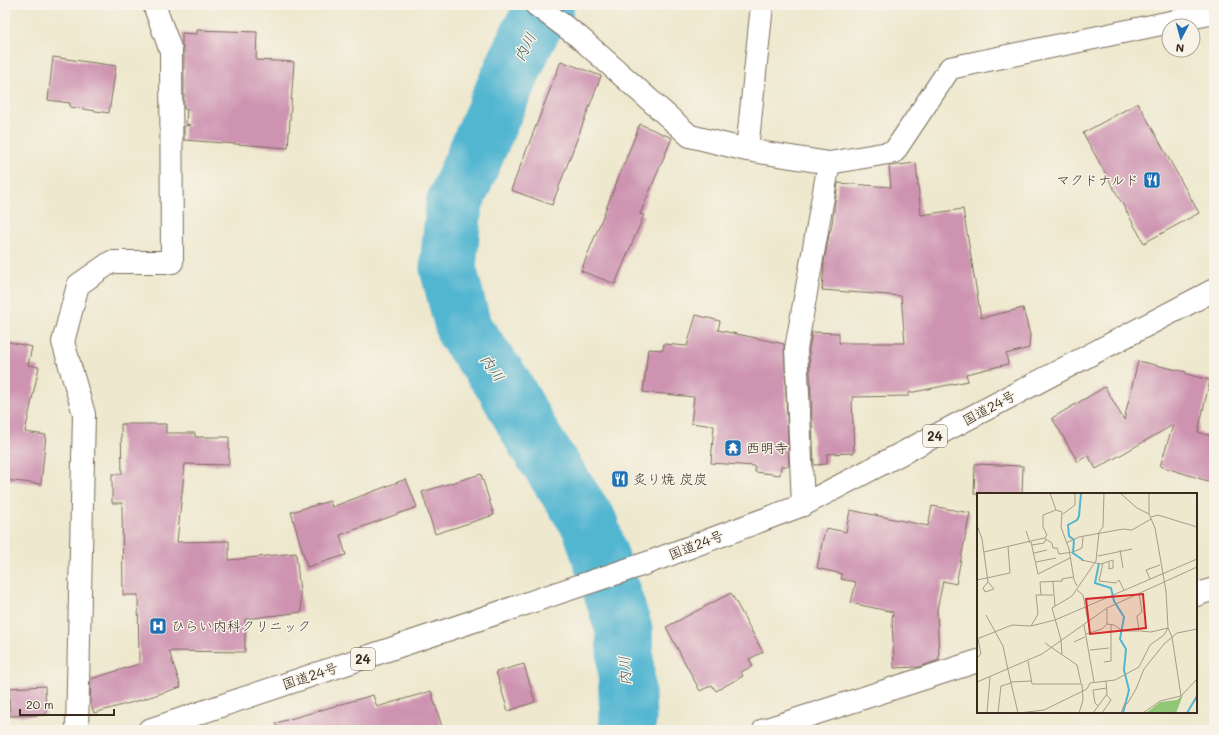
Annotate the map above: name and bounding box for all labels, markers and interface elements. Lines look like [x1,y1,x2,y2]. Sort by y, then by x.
north arrow [1161,18,1201,58]
water label: 内川 [508,29,540,64]
text: N [1175,41,1185,56]
place label: マクドナルド [1056,170,1139,189]
restaurant icon: マクドナルド [1142,170,1162,190]
water label: 内川 [476,349,510,385]
street label: 国道24号 [959,386,1019,430]
road number: 24 [923,425,947,447]
temple icon: 西明寺 [723,438,743,458]
place label: 西明寺 [746,438,788,457]
restaurant icon: 炙り焼 炭炭 [610,469,630,489]
place label: 炙り焼 炭炭 [633,469,707,488]
inset map [977,493,1197,713]
street label: 国道24号 [665,525,726,564]
hospital icon: ひらい内科クリニック [148,616,168,636]
place label: ひらい内科クリニック [171,616,311,635]
road number: 24 [351,648,375,670]
water label: 内川 [613,656,635,686]
street label: 国道24号 [279,658,340,694]
scale bar [20,691,114,717]
text: 20 m [26,696,54,712]

